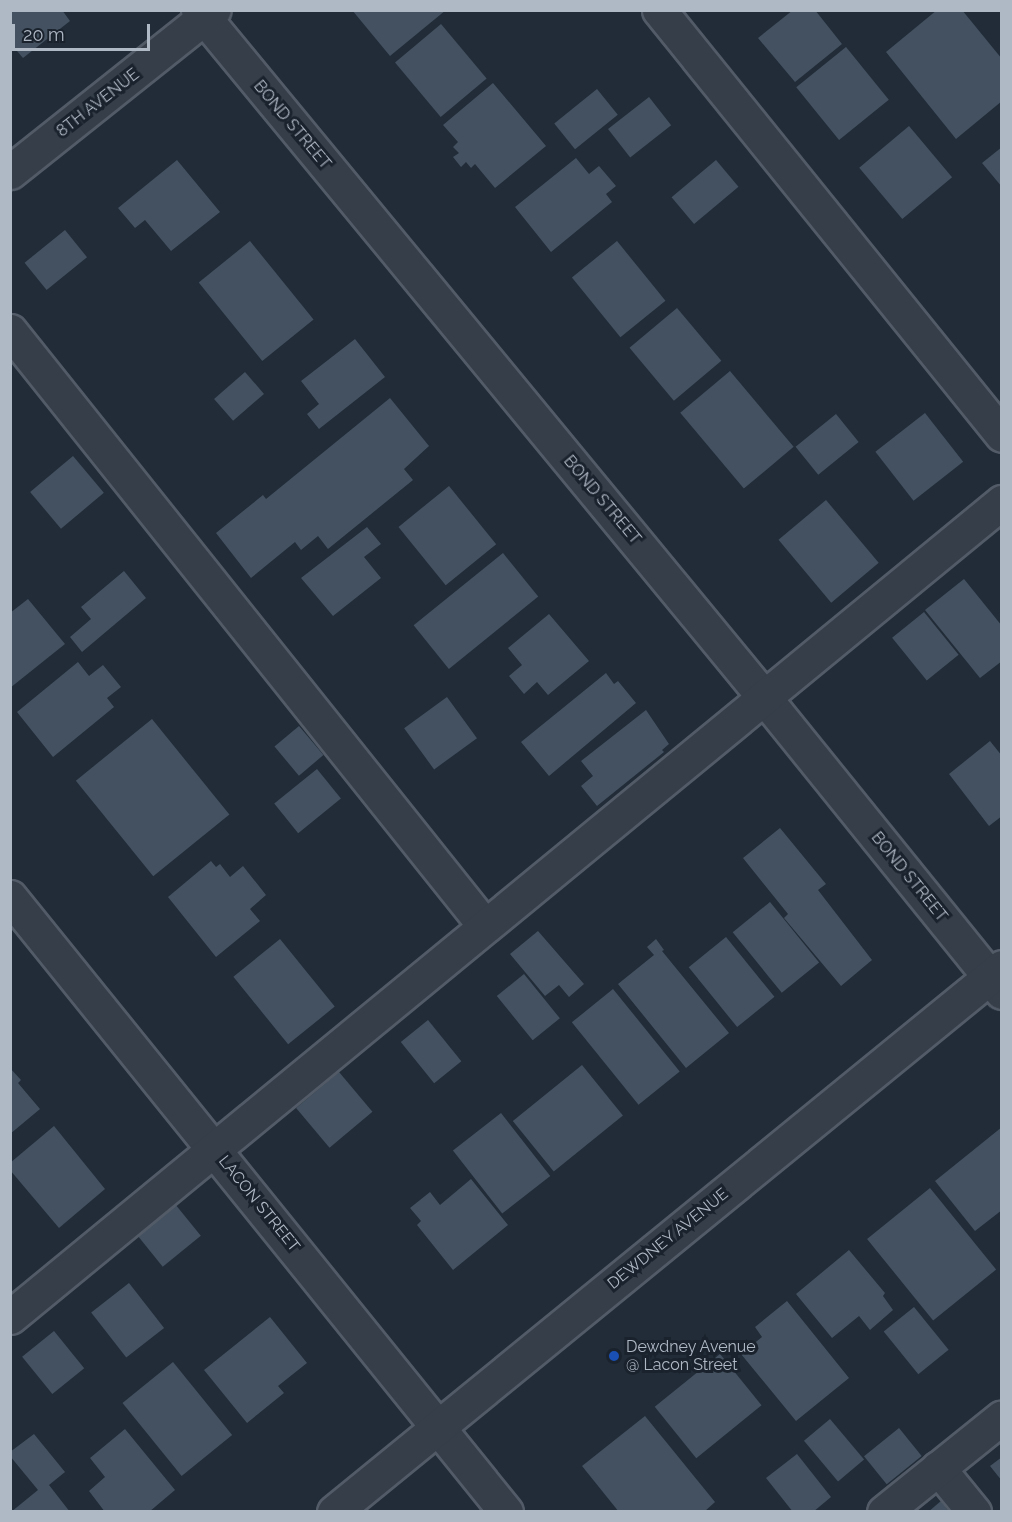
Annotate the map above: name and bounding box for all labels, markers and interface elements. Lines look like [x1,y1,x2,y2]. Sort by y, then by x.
scale bar [15,12,153,50]
text: 20 m [23,24,65,45]
street label: 8TH AVENUE [53,65,143,141]
street label: BOND STREET [249,77,335,173]
street label: BOND STREET [559,452,645,548]
street label: BOND STREET [867,828,951,926]
street label: LACON STREET [214,1152,304,1256]
street label: DEWDNEY AVENUE [603,1184,733,1294]
place label: Dewdney Avenue @ Lacon Street [626,1337,757,1375]
marker: Dewdney Avenue @ Lacon Street [607,1349,621,1363]

